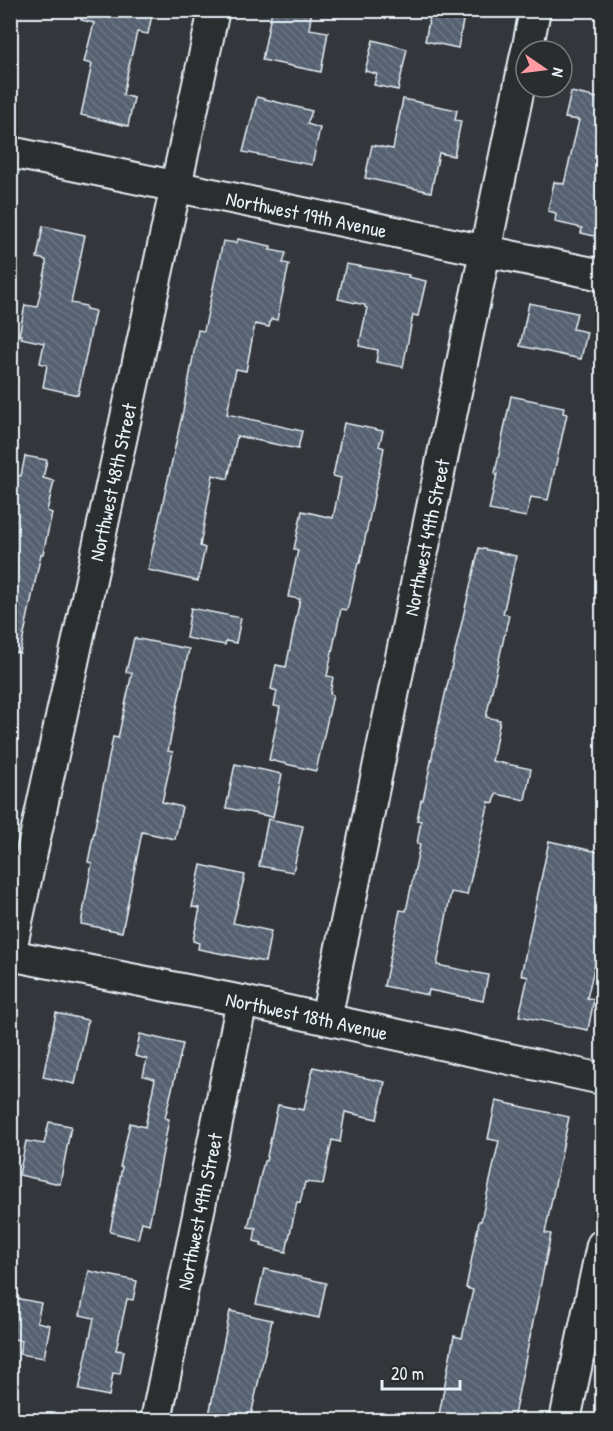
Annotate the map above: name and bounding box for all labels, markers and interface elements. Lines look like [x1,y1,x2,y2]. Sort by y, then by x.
north arrow [514,39,574,99]
text: N [547,66,570,80]
street label: Northwest 19th Avenue [224,184,389,243]
street label: Northwest 48th Street [82,399,142,563]
street label: Northwest 49th Street [396,455,455,618]
street label: Northwest 18th Avenue [224,985,390,1046]
street label: Northwest 49th Street [170,1129,228,1292]
scale bar [382,1353,460,1391]
text: 20 m [391,1361,424,1386]

